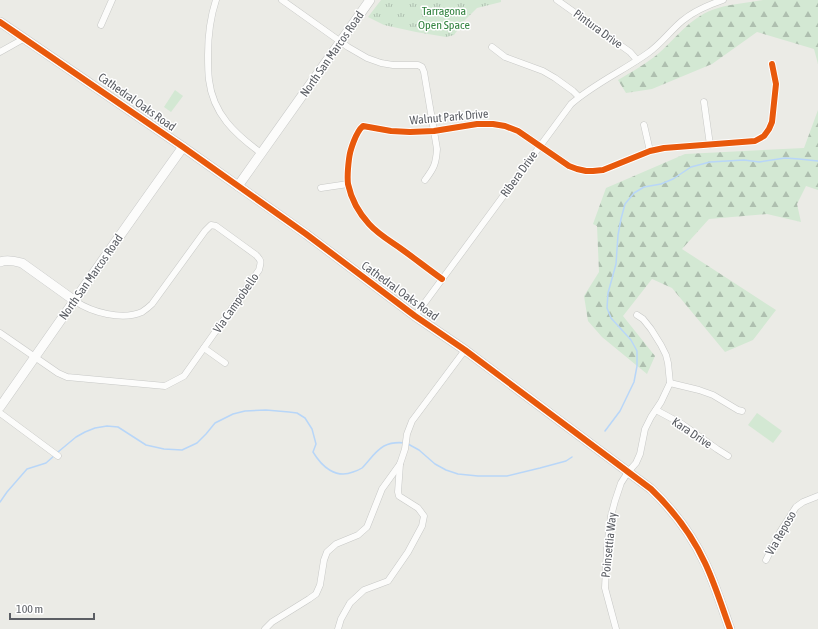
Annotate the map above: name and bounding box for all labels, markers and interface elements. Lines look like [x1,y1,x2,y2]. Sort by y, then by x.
park label: Tarragona Open Space [418,4,470,32]
street label: Pintura Drive [571,6,625,52]
street label: North San Marcos Road [297,9,367,99]
street label: Cathedral Oaks Road [95,70,179,134]
street label: Walnut Park Drive [409,107,489,127]
street label: Ribera Drive [498,148,540,200]
street label: North San Marcos Road [56,232,126,322]
street label: Cathedral Oaks Road [359,258,441,324]
street label: Via Campobello [210,270,262,336]
street label: Kara Drive [669,415,715,451]
street label: Via Reposo [763,508,799,558]
street label: Poinsettia Way [599,512,619,578]
scale bar [10,595,94,621]
text: 100 m [16,602,43,616]

